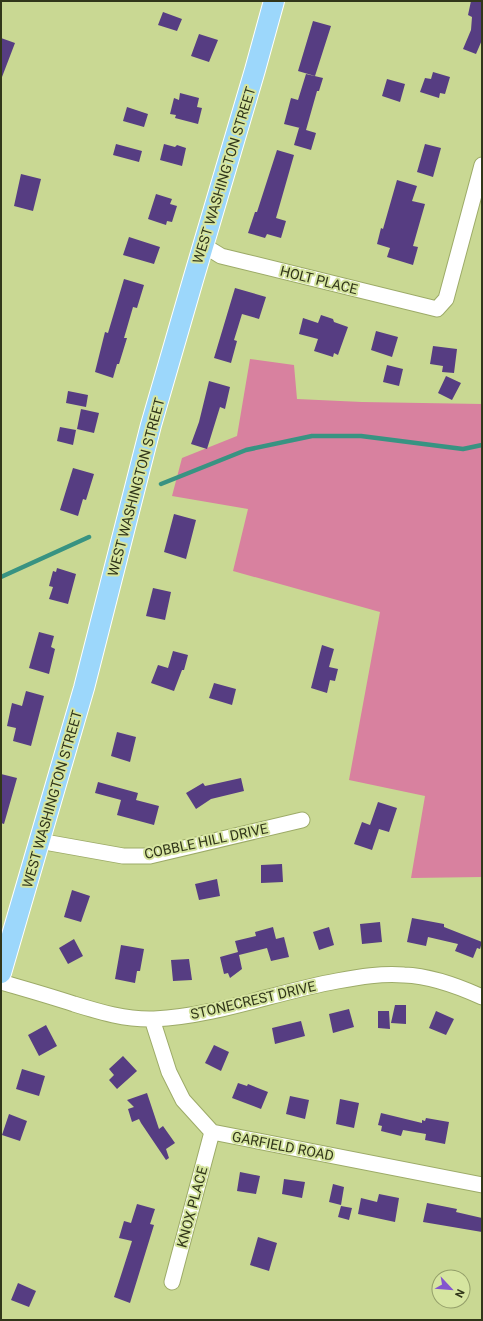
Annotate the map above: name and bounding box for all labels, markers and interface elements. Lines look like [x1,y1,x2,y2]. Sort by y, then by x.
street label: WEST WASHINGTON STREET [189,84,259,265]
street label: HOLT PLACE [279,263,360,297]
street label: WEST WASHINGTON STREET [104,395,168,578]
street label: WEST WASHINGTON STREET [19,708,85,890]
street label: COBBLE HILL DRIVE [143,820,269,862]
street label: STONECREST DRIVE [189,978,317,1022]
street label: GARFIELD ROAD [231,1128,335,1164]
street label: KNOX PLACE [174,1165,210,1249]
north arrow [431,1269,471,1309]
text: N [452,1287,467,1300]

